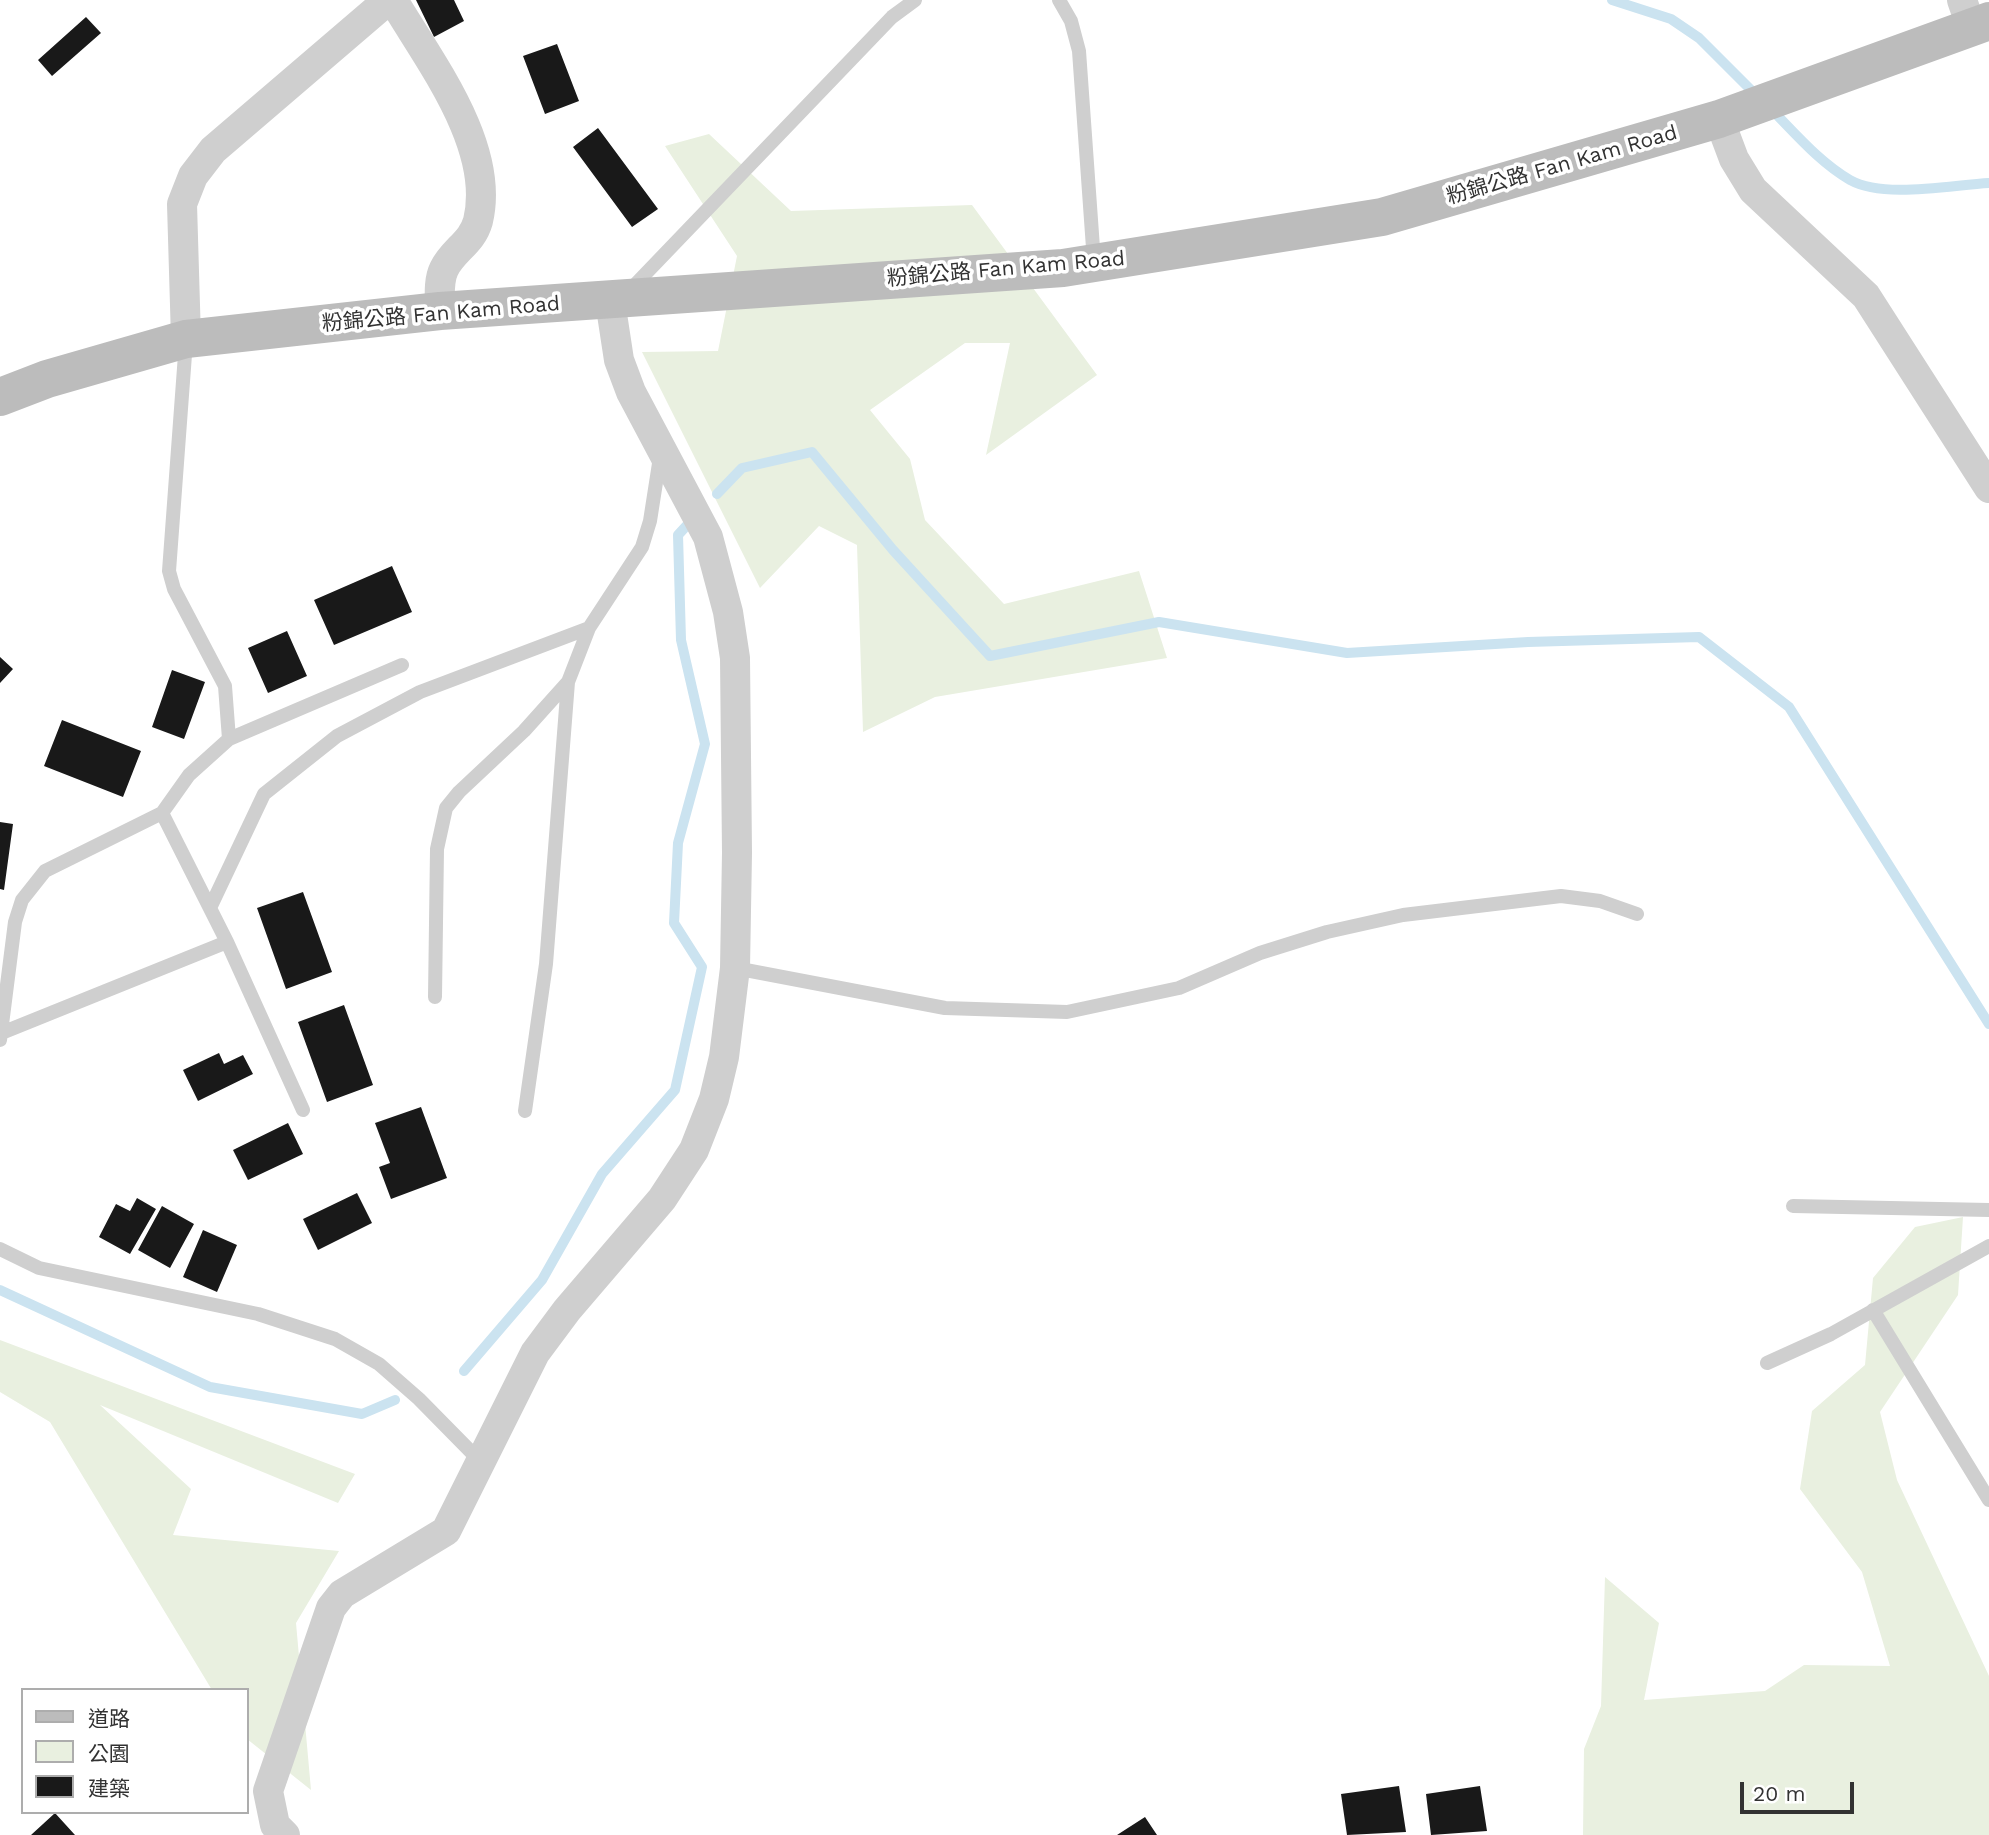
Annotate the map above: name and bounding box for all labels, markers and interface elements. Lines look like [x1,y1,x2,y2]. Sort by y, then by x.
street label: 粉錦公路 Fan Kam Road [1444,120,1680,210]
street label: 粉錦公路 Fan Kam Road [886,246,1126,292]
street label: 粉錦公路 Fan Kam Road [321,291,561,337]
legend [21,1688,248,1814]
text: 道路 [88,1706,130,1731]
text: 公園 [88,1741,130,1766]
scale bar [1744,1769,1858,1813]
text: 建築 [88,1776,130,1801]
text: 20 m [1753,1781,1805,1806]

